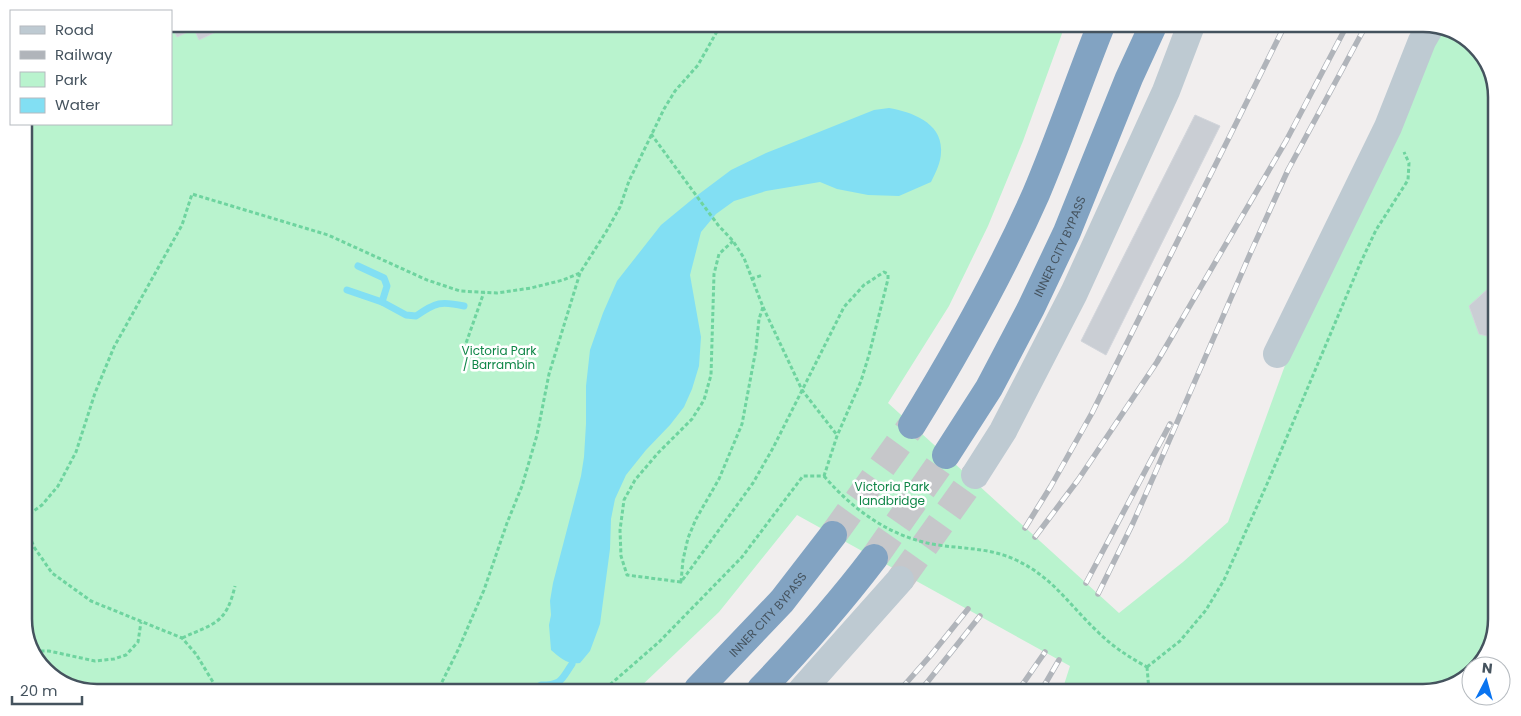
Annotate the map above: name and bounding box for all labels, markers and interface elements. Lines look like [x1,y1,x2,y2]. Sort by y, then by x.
legend [10,10,172,125]
text: Road [55,19,94,40]
text: Railway [55,44,113,65]
text: Park [55,69,87,90]
text: Water [55,94,101,115]
street label: INNER CITY BYPASS [1029,193,1089,299]
park label: Victoria Park / Barrambin [462,342,537,373]
park label: Victoria Park landbridge [855,478,930,509]
street label: INNER CITY BYPASS [725,568,810,660]
north arrow [1461,656,1511,706]
text: N [1481,658,1494,679]
scale bar [12,674,82,706]
text: 20 m [20,680,58,701]

